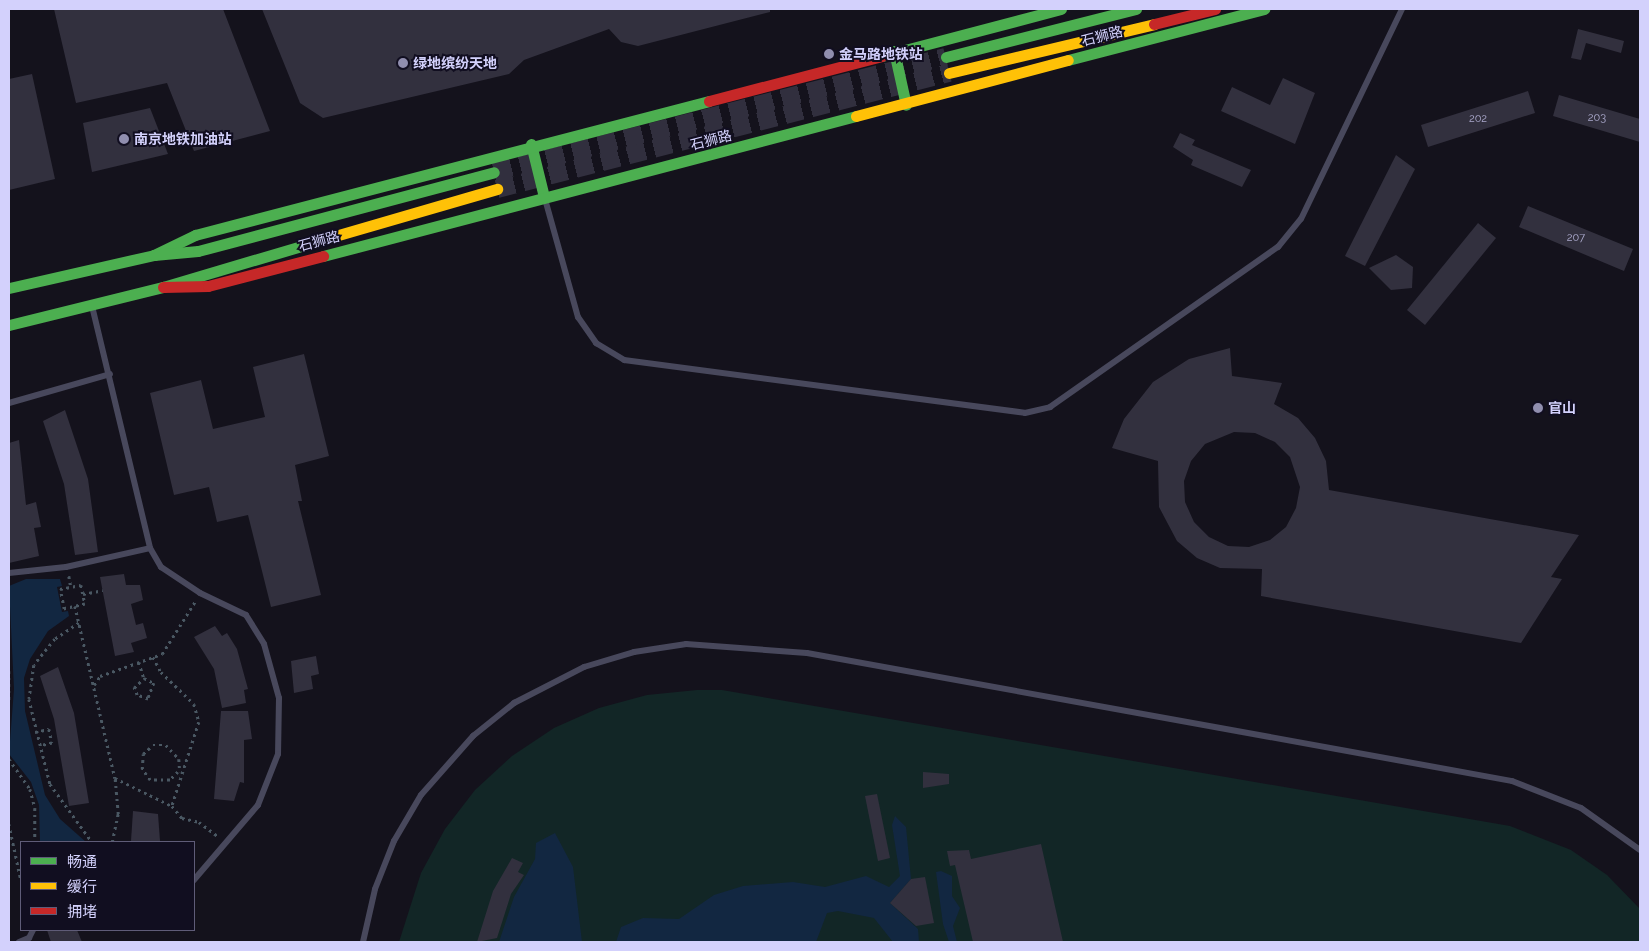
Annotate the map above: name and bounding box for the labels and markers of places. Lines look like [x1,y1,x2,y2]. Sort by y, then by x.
place label: 金马路地铁站 [839,46,923,62]
marker: 金马路地铁站 [823,48,835,60]
place label: 绿地缤纷天地 [413,55,497,71]
marker: 绿地缤纷天地 [397,57,409,69]
place label: 南京地铁加油站 [134,131,232,147]
marker: 南京地铁加油站 [118,133,130,145]
place label: 官山 [1548,400,1576,416]
marker: 官山 [1532,402,1544,414]

